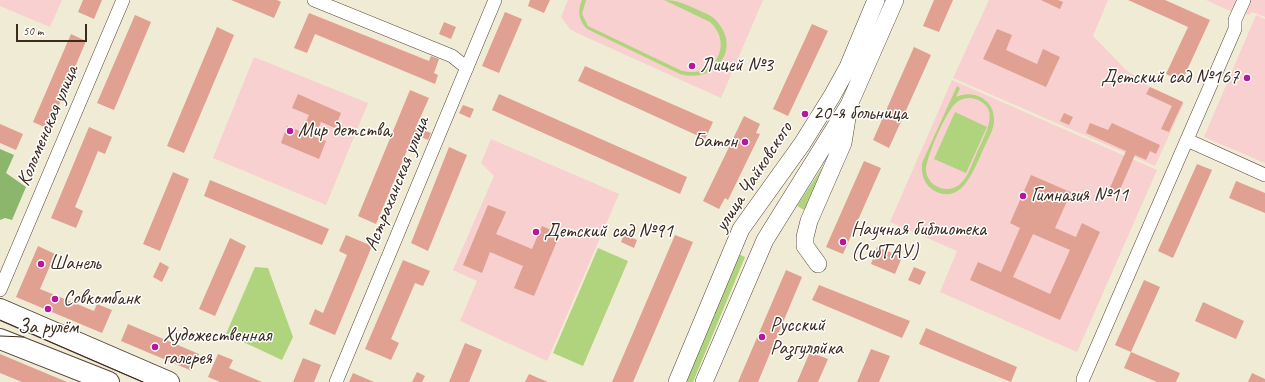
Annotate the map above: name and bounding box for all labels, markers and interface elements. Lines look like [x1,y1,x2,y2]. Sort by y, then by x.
scale bar [18,16,89,42]
text: 50 m [23,23,43,39]
place label: Лицей №3 [700,54,773,78]
marker: Лицей №3 [687,61,697,71]
street label: Коломенская улица [12,62,84,190]
place label: Детский сад №167 [1101,66,1239,90]
marker: Детский сад №167 [1242,73,1252,83]
place label: 20-я больница [813,102,907,126]
marker: 20-я больница [800,109,810,119]
street label: Астраханская улица [359,114,435,254]
street label: улица Чайковского [710,118,798,236]
place label: Мир детства, [298,119,393,143]
marker: Мир детства, [285,126,295,136]
place label: Батон [693,130,737,154]
marker: Батон [740,137,750,147]
place label: Гимназия №11 [1031,184,1128,208]
marker: Гимназия №11 [1018,191,1028,201]
place label: Научная библиотека (СибГАУ) [851,218,986,265]
place label: Детский сад №91 [544,220,673,244]
marker: Детский сад №91 [531,227,541,237]
marker: Научная библиотека (СибГАУ) [838,237,848,247]
place label: Шанель [49,252,101,276]
marker: Шанель [36,259,46,269]
place label: Совкомбанк [63,287,140,311]
marker: Совкомбанк [50,294,60,304]
marker: За рулём [43,304,53,314]
place label: Русский Разгуляйка [770,314,843,361]
place label: За рулём [18,316,78,340]
place label: Художественная галерея [163,324,271,371]
marker: Русский Разгуляйка [757,332,767,342]
marker: Художественная галерея [150,342,160,352]

